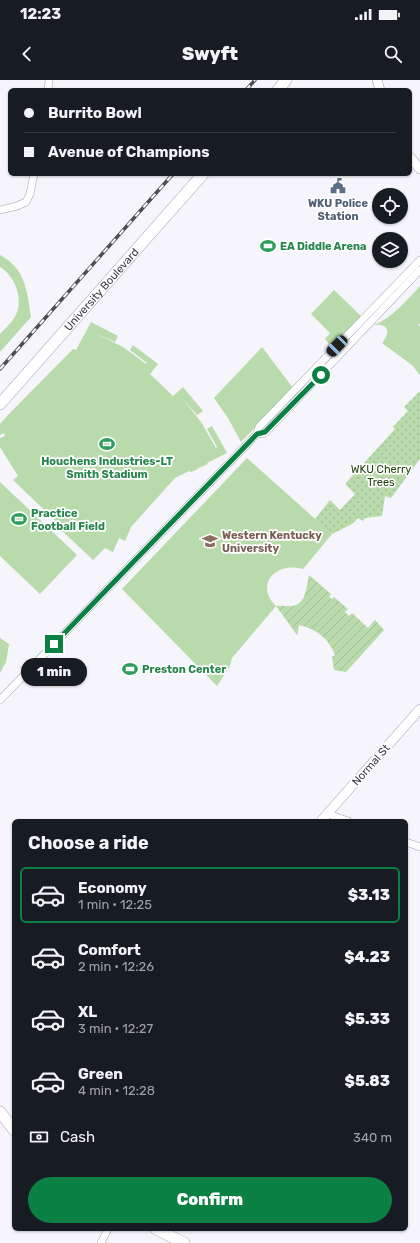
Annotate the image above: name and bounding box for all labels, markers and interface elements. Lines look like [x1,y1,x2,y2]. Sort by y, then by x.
text: 12:23 [20,5,61,23]
icon: back [16,43,38,65]
text: Swyft [182,43,238,65]
icon: search [382,43,404,65]
text: Burrito Bowl [48,104,142,122]
text: Avenue of Champions [48,143,209,161]
public building icon: WKU Police Station [329,177,347,195]
map controls [372,188,408,268]
button: locate [372,188,408,224]
place label: WKU Police Station [308,197,369,223]
button: layers [372,232,408,268]
sports icon: EA Diddle Arena [259,237,277,255]
place label: EA Diddle Arena [280,240,367,253]
street label: University Boulevard [61,245,141,333]
car [324,333,350,359]
route start [312,366,330,384]
sports icon: Houchens Industries-LT Smith Stadium [98,435,116,453]
place label: Houchens Industries-LT Smith Stadium [41,455,173,481]
park label: WKU Cherry Trees [351,463,411,489]
place label: Practice Football Field [31,507,105,533]
sports icon: Practice Football Field [10,510,28,528]
place label: Western Kentucky University [222,529,322,555]
school or university icon: Western Kentucky University [201,532,219,550]
route end [45,635,63,653]
callout: 1 min [21,658,87,686]
sports icon: Preston Center [121,660,139,678]
place label: Preston Center [142,663,226,676]
text: 1 min [37,664,71,679]
street label: Normal St [350,741,393,788]
text: Choose a ride [28,832,149,854]
icon: car [30,877,66,913]
text: Economy [78,879,147,897]
text: $3.13 [348,886,390,904]
text: 1 min · 12:25 [78,897,152,912]
icon: car [30,939,66,975]
text: Comfort [78,941,141,959]
text: $4.23 [344,948,390,966]
text: 2 min · 12:26 [78,959,154,974]
icon: car [30,1001,66,1037]
text: XL [78,1003,97,1021]
text: $5.33 [345,1010,390,1028]
text: 3 min · 12:27 [78,1021,153,1036]
icon: car [30,1063,66,1099]
text: Green [78,1065,123,1083]
text: $5.83 [345,1072,390,1090]
text: 4 min · 12:28 [78,1083,155,1098]
icon: cash [28,1126,50,1148]
text: Cash [60,1128,95,1146]
text: 340 m [353,1130,392,1145]
button: Confirm [28,1177,392,1223]

